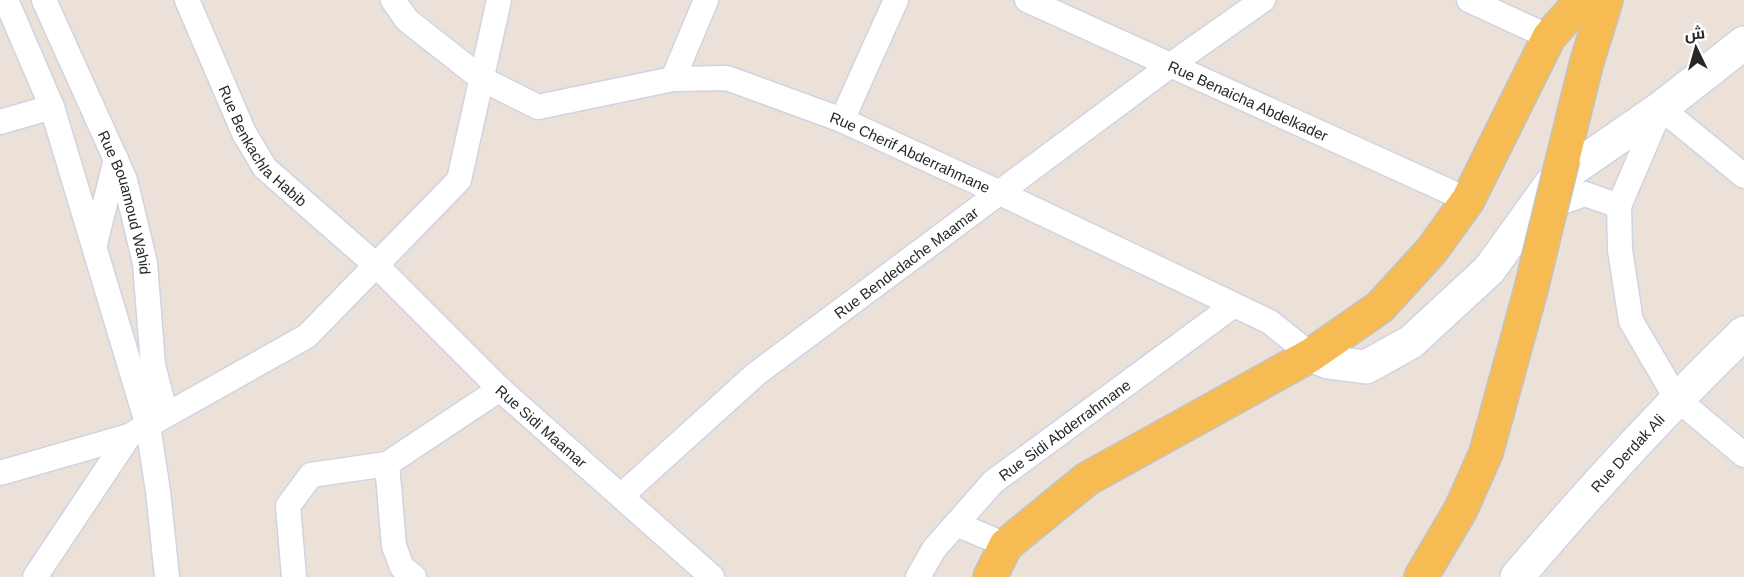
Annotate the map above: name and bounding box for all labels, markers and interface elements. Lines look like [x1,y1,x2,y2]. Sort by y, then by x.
north arrow [1666,18,1726,78]
text: ش [1684,24,1706,44]
street label: Rue Benaicha Abdelkader [1166,57,1331,144]
street label: Rue Benkachla Habib [216,83,311,209]
street label: Rue Cherif Abderrahmane [828,108,993,196]
street label: Rue Bouamoud Wahid [95,128,154,275]
street label: Rue Bendedache Maamar [831,203,981,321]
street label: Rue Sidi Abderrahmane [995,376,1134,484]
street label: Rue Sidi Maamar [493,381,591,471]
street label: Rue Derdak Ali [1587,410,1667,495]

